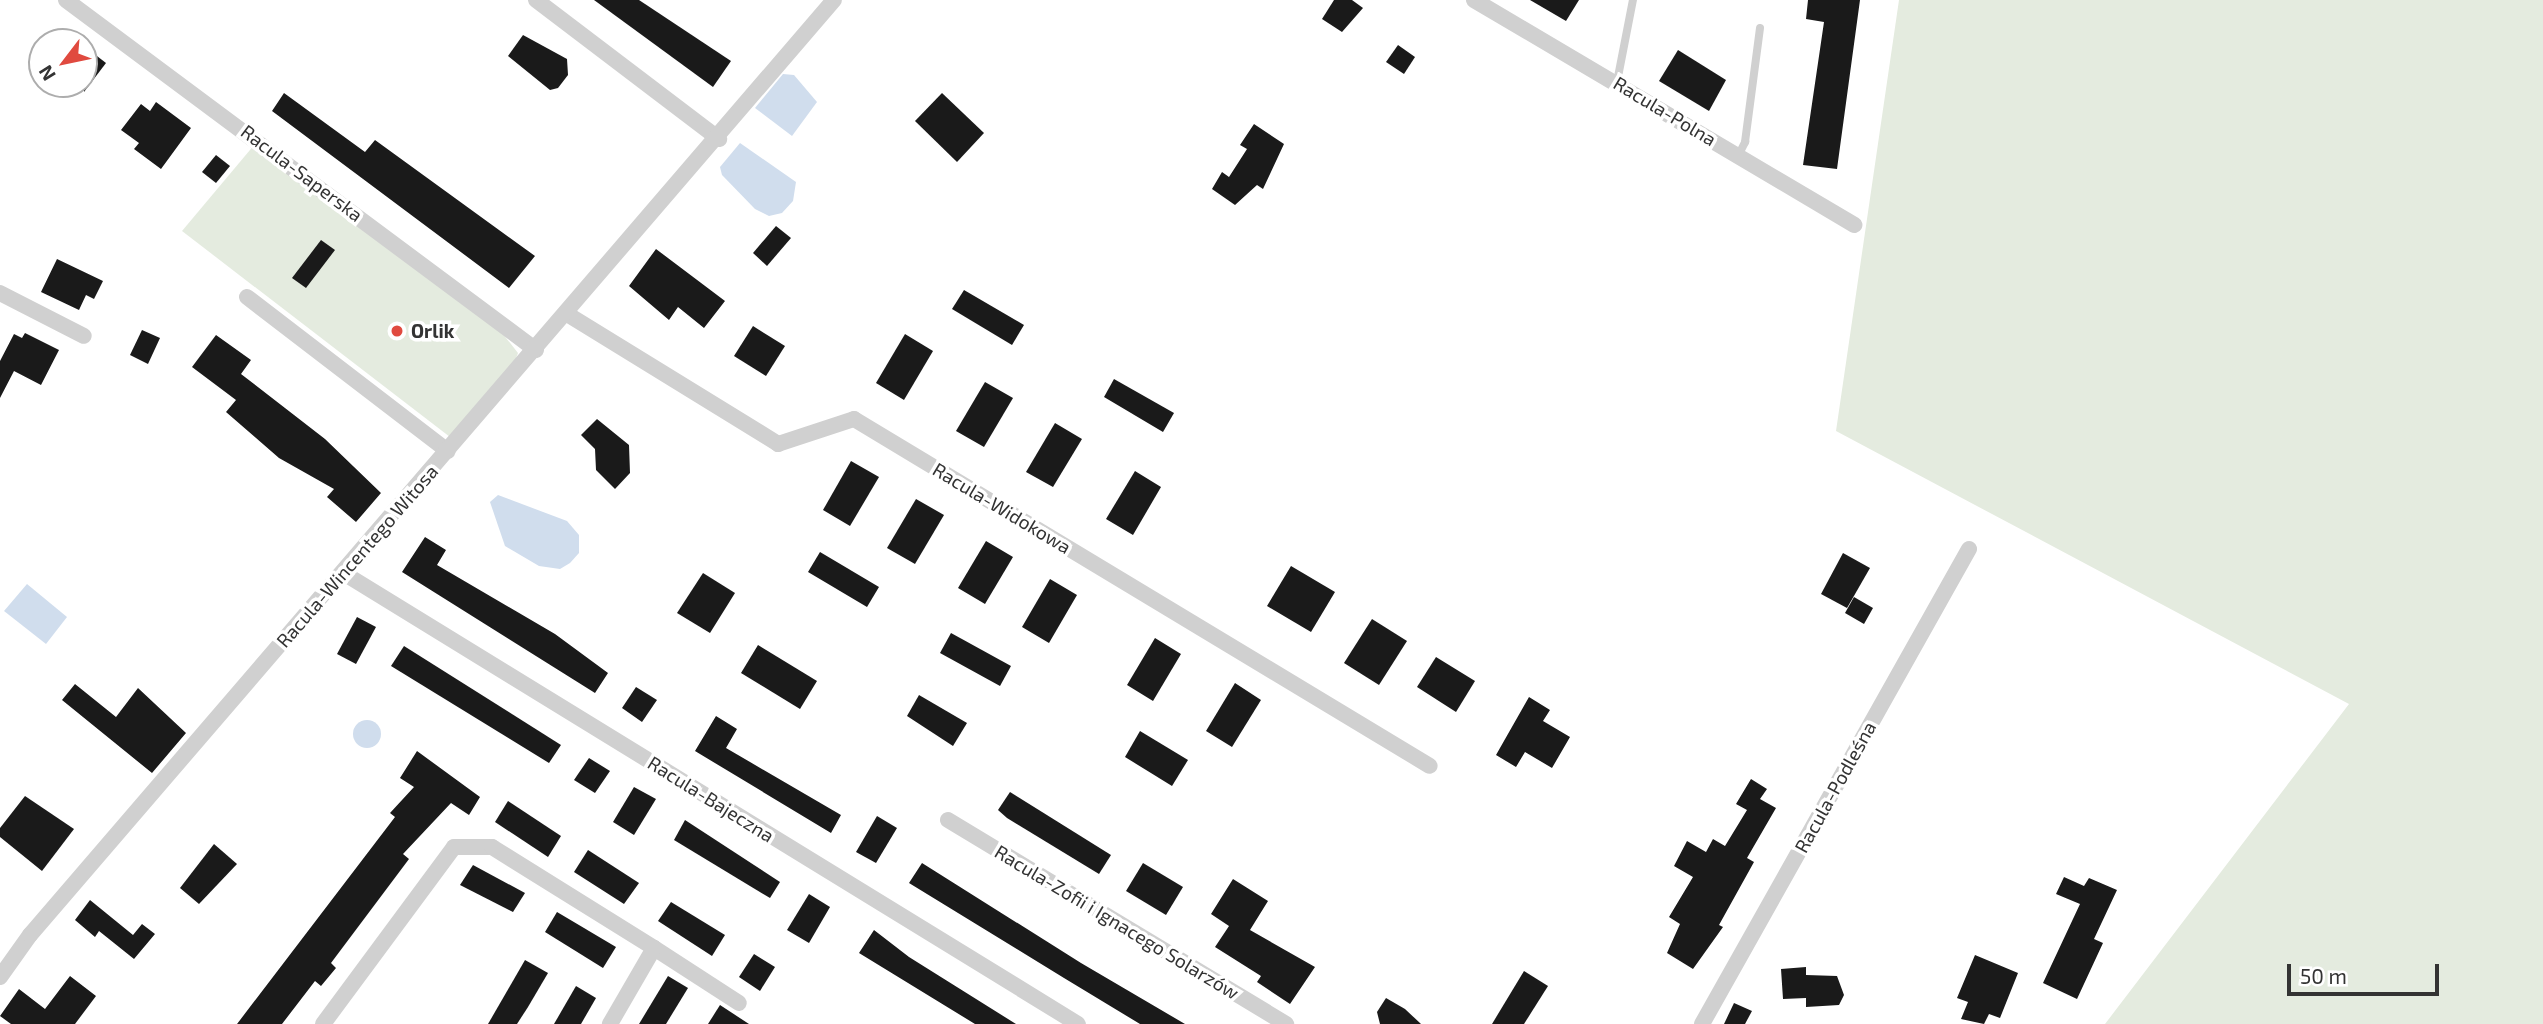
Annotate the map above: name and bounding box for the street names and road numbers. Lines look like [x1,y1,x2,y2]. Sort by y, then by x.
street label: Racula-Polna [1609,71,1721,151]
street label: Racula-Saperska [237,120,367,226]
street label: Racula-Widokowa [929,458,1075,558]
street label: Racula-Wincentego Witosa [271,460,443,652]
street label: Racula-Podleśna [1789,717,1881,857]
street label: Racula-Bajeczna [644,751,778,847]
street label: Racula-Zofii i Ignacego Solarzów [991,840,1243,1004]

